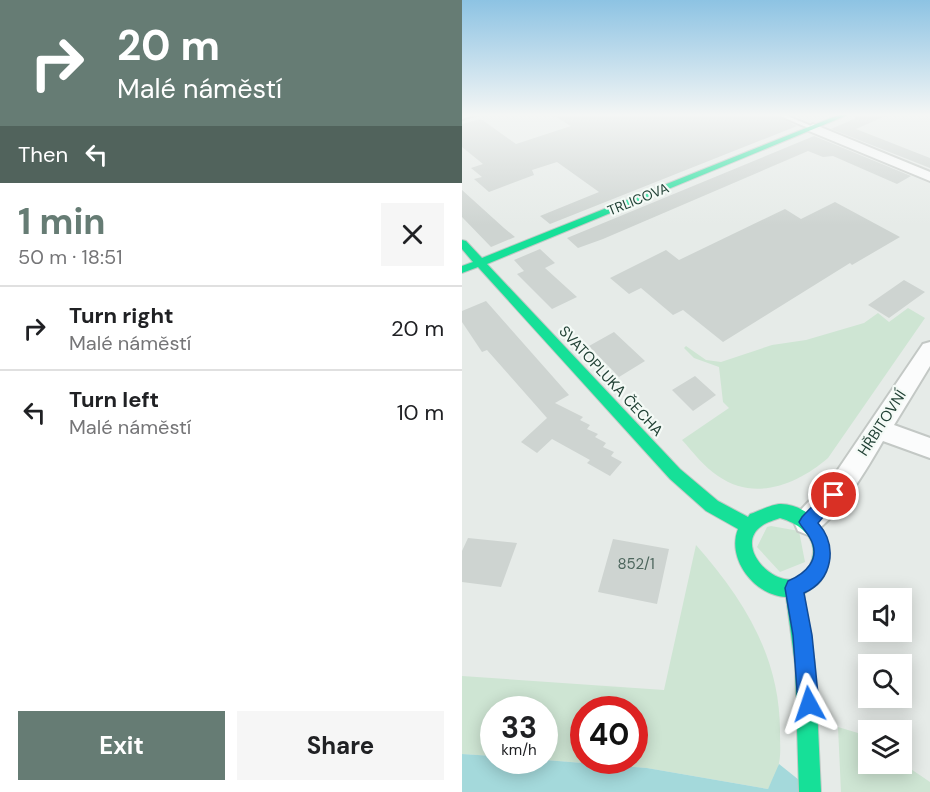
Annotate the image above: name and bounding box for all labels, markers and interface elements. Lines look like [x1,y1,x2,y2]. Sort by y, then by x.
text: 20 m [117,18,220,73]
icon: right [18,24,96,102]
text: Malé náměstí [117,71,282,106]
icon: left [80,138,113,171]
text: Then [18,140,68,169]
street label: TRLICOVA [605,179,671,219]
text: 1 min [18,198,106,245]
button: close [381,203,444,266]
text: 50 m · 18:51 [18,244,123,270]
text: Turn right [69,301,174,330]
icon: right [18,312,51,345]
text: 20 m [391,314,444,343]
street label: SVATOPLUKA ČECHA [555,321,667,441]
text: Malé náměstí [69,330,191,356]
text: Turn left [69,385,159,414]
street label: HŘBITOVNÍ [853,386,911,460]
icon: left [18,396,51,429]
text: 10 m [397,398,444,427]
text: Malé náměstí [69,414,191,440]
pin [808,469,859,520]
icon: arrive [817,478,850,511]
house number: 852/1 [617,554,655,574]
map controls [858,588,912,774]
button: sound [858,588,912,642]
button: search [858,654,912,708]
position arrow [777,672,841,736]
speed limit sign: 40 [570,696,648,774]
text: 33 [501,708,537,747]
button: Exit [18,711,225,780]
button: Share [237,711,444,780]
button: layers [858,720,912,774]
text: km/h [501,740,537,760]

